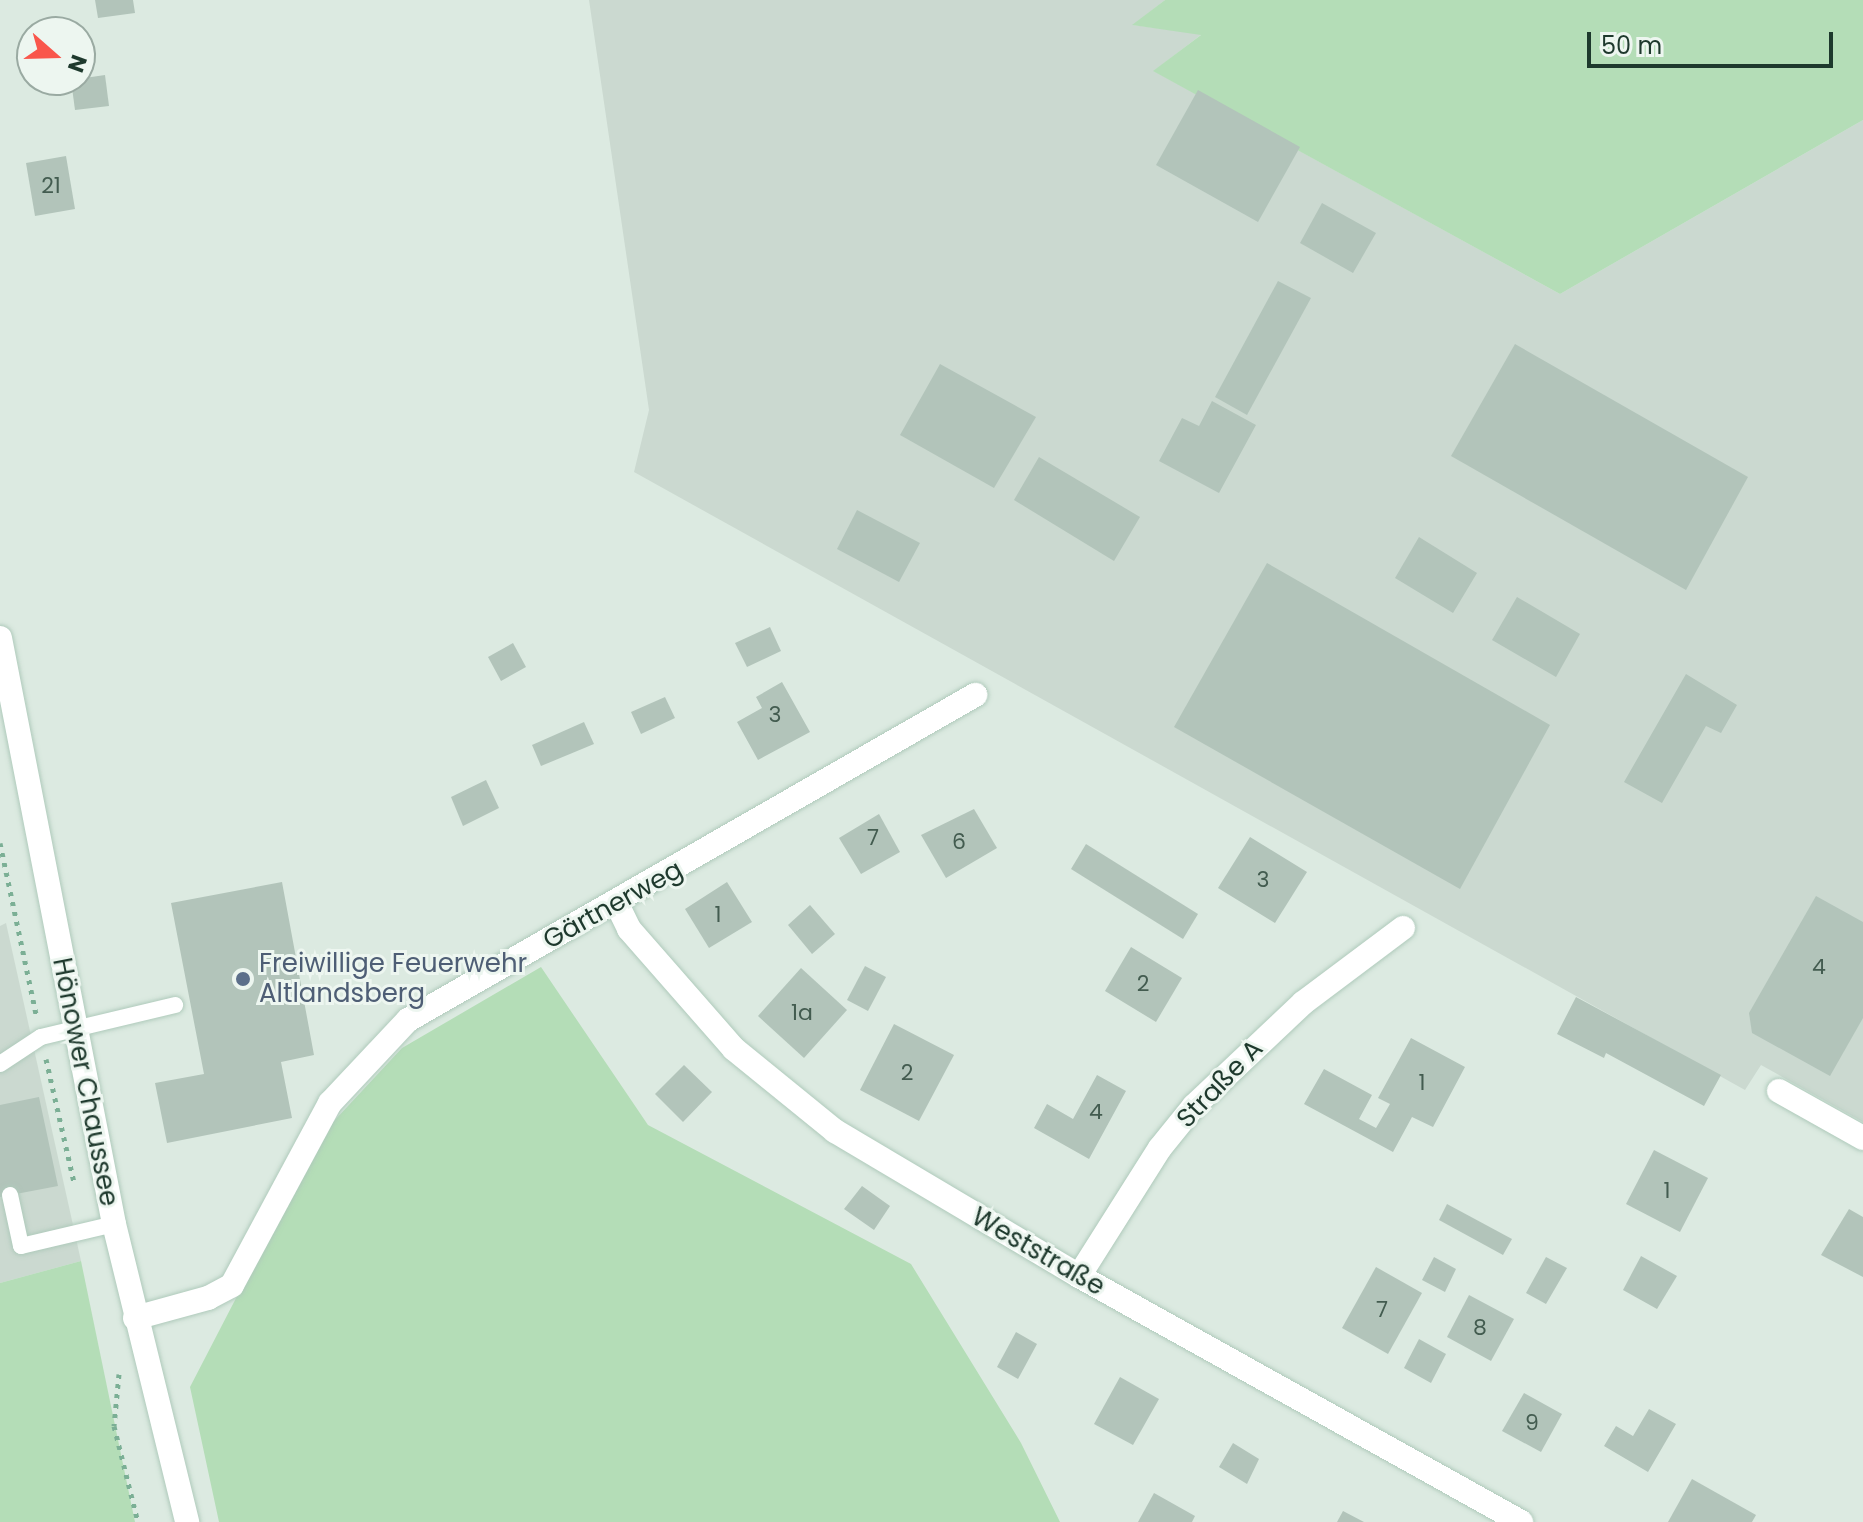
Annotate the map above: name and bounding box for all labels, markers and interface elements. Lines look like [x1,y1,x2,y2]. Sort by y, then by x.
north arrow [16,16,96,96]
scale bar [1591,16,1837,66]
text: 50 m [1601,29,1662,62]
text: N [60,51,95,77]
house number: 21 [41,173,61,199]
house number: 3 [769,702,781,728]
house number: 7 [867,825,879,851]
house number: 6 [952,829,966,855]
street label: Gärtnerweg [538,854,688,956]
house number: 3 [1257,867,1269,893]
house number: 1 [714,902,722,928]
place label: Freiwillige Feuerwehr Altlandsberg [259,948,527,1010]
house number: 4 [1812,954,1826,980]
street label: Hönower Chaussee [46,955,124,1209]
marker: Freiwillige Feuerwehr Altlandsberg [234,970,252,988]
house number: 2 [1137,971,1149,997]
house number: 1a [791,1000,813,1026]
street label: Straße A [1170,1033,1270,1135]
house number: 2 [901,1060,913,1086]
house number: 1 [1418,1070,1426,1096]
house number: 4 [1089,1099,1103,1125]
house number: 1 [1663,1178,1671,1204]
street label: Weststraße [966,1201,1110,1303]
house number: 7 [1376,1297,1388,1323]
house number: 8 [1473,1315,1487,1341]
house number: 9 [1525,1410,1539,1436]

